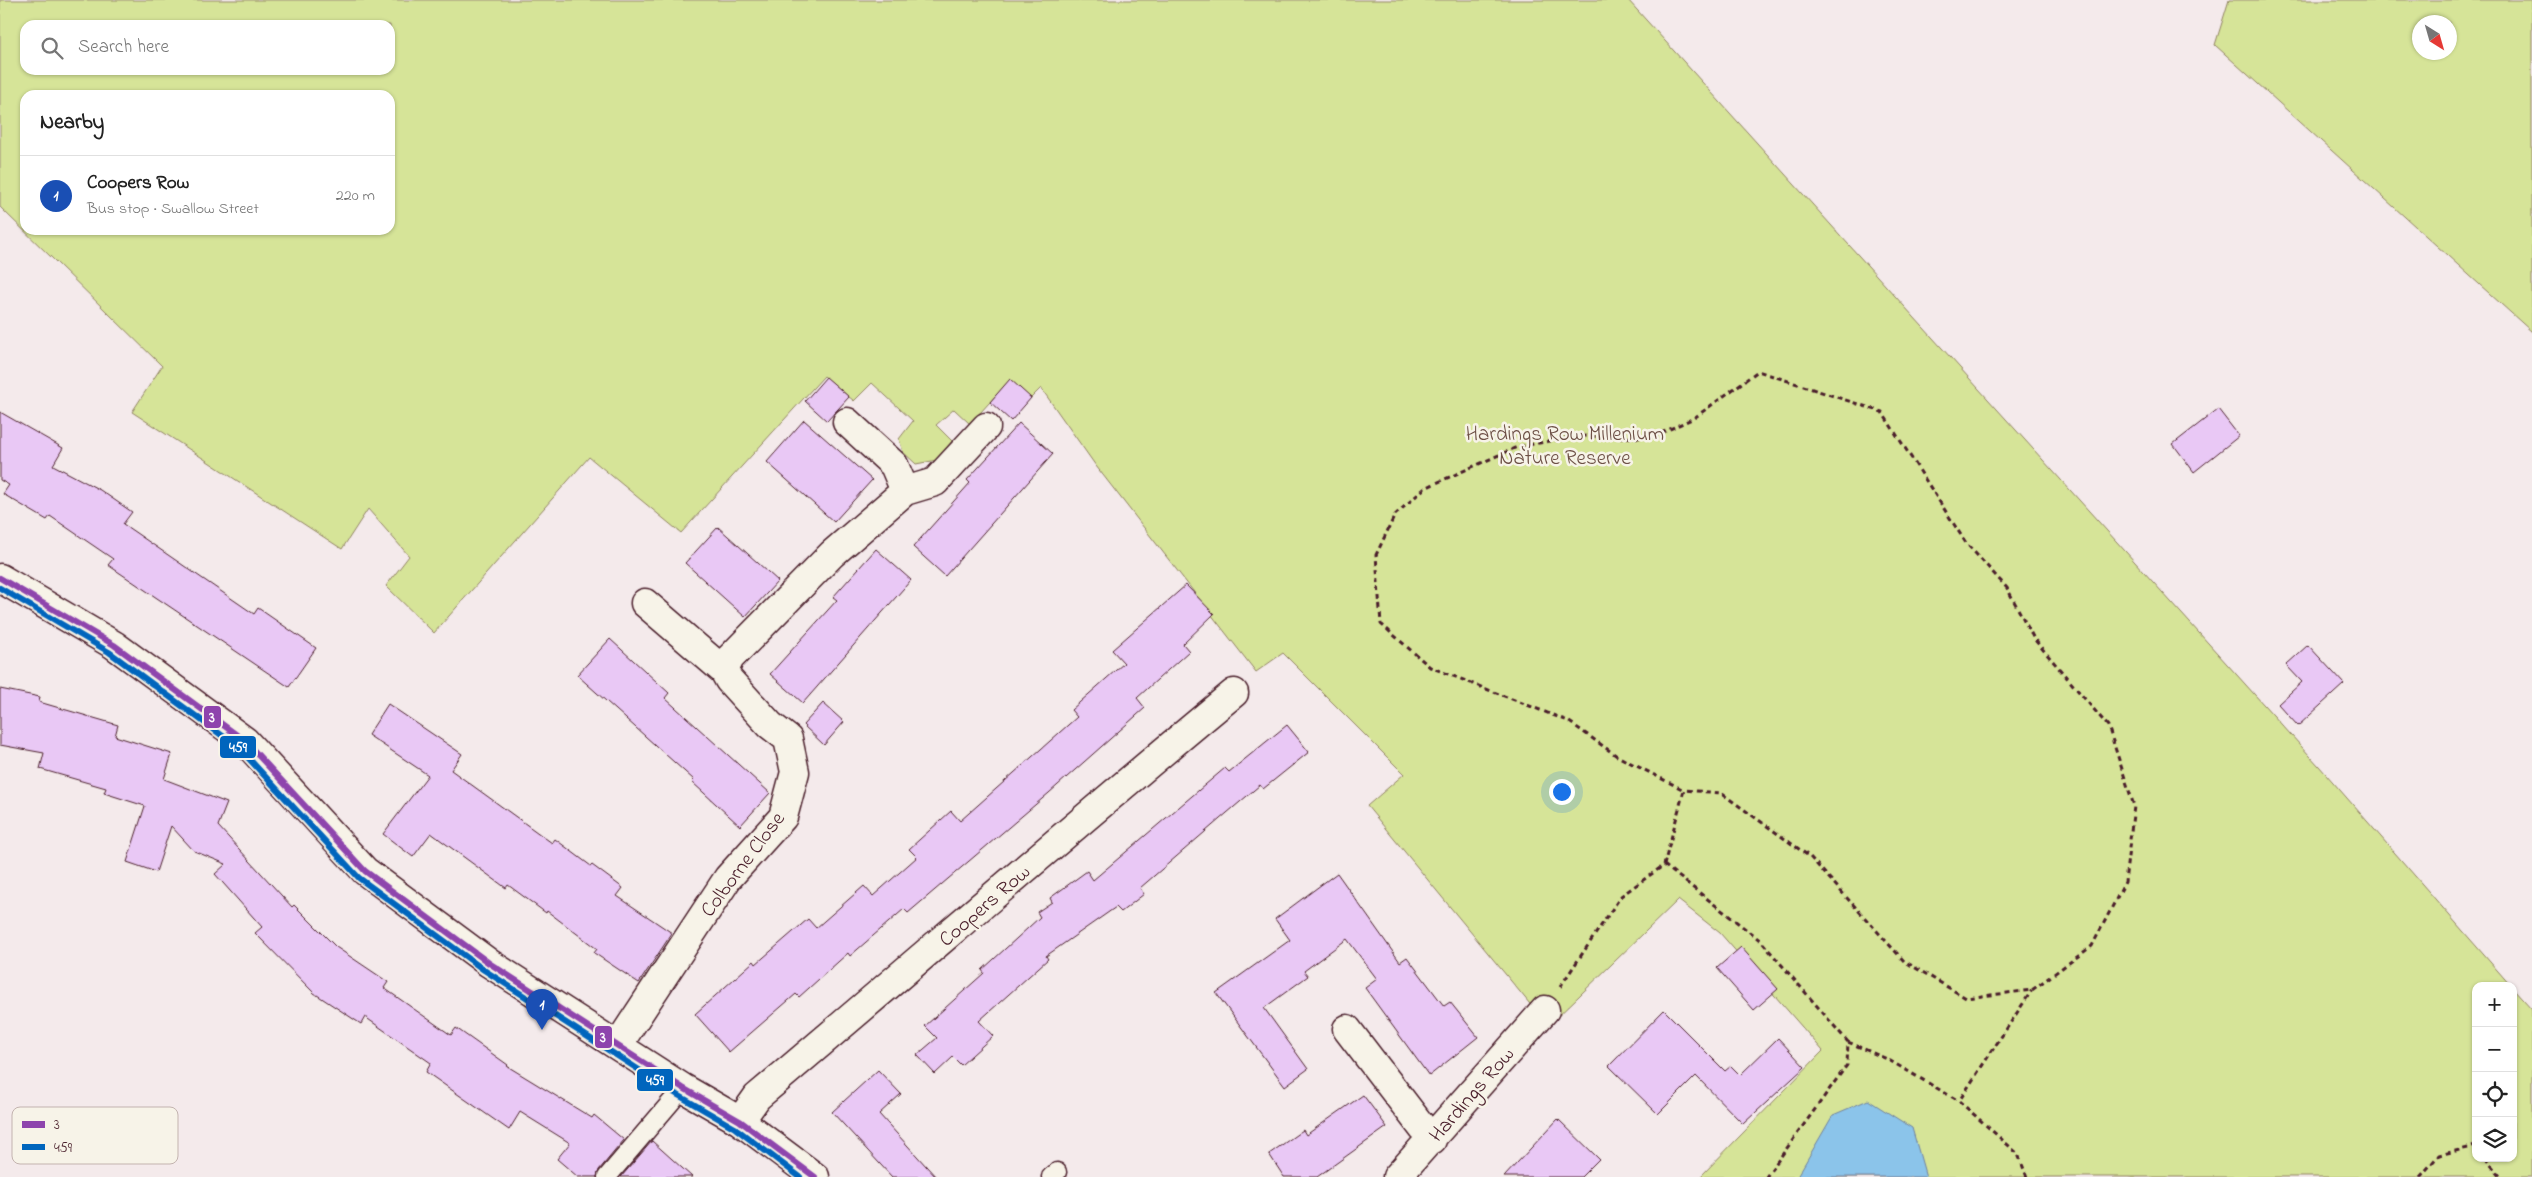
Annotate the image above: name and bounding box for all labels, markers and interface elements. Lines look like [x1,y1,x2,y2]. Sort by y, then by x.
north arrow [2412,15,2457,60]
search box [20,20,395,75]
icon: search [38,34,66,62]
text: Search here [78,34,169,61]
text: Nearby [40,108,104,138]
text: Coopers Row [87,170,189,197]
text: 1 [53,184,59,208]
text: 220 m [336,184,375,208]
text: Bus stop · Swallow Street [87,197,259,221]
park label: Hardings Row Millenium Nature Reserve [1466,420,1664,474]
line badge: 3 [203,705,222,729]
text: 3 [208,708,215,729]
line badge: 459 [219,735,257,759]
text: 459 [228,738,248,759]
your location [1549,779,1575,805]
street label: Colborne Close [694,806,794,924]
street label: Coopers Row [933,858,1038,955]
map controls [2472,982,2517,1162]
button: + [2472,982,2517,1027]
pin: 1 [526,989,558,1030]
line badge: 3 [594,1025,613,1049]
button: − [2472,1027,2517,1072]
text: 3 [599,1028,606,1049]
street label: Hardings Row [1423,1041,1524,1151]
line badge: 459 [636,1068,674,1092]
text: 459 [645,1071,665,1092]
button: locate [2472,1072,2517,1117]
legend [12,1107,178,1164]
text: 3 [54,1115,60,1136]
button: layers [2472,1117,2517,1162]
text: 459 [54,1138,73,1159]

